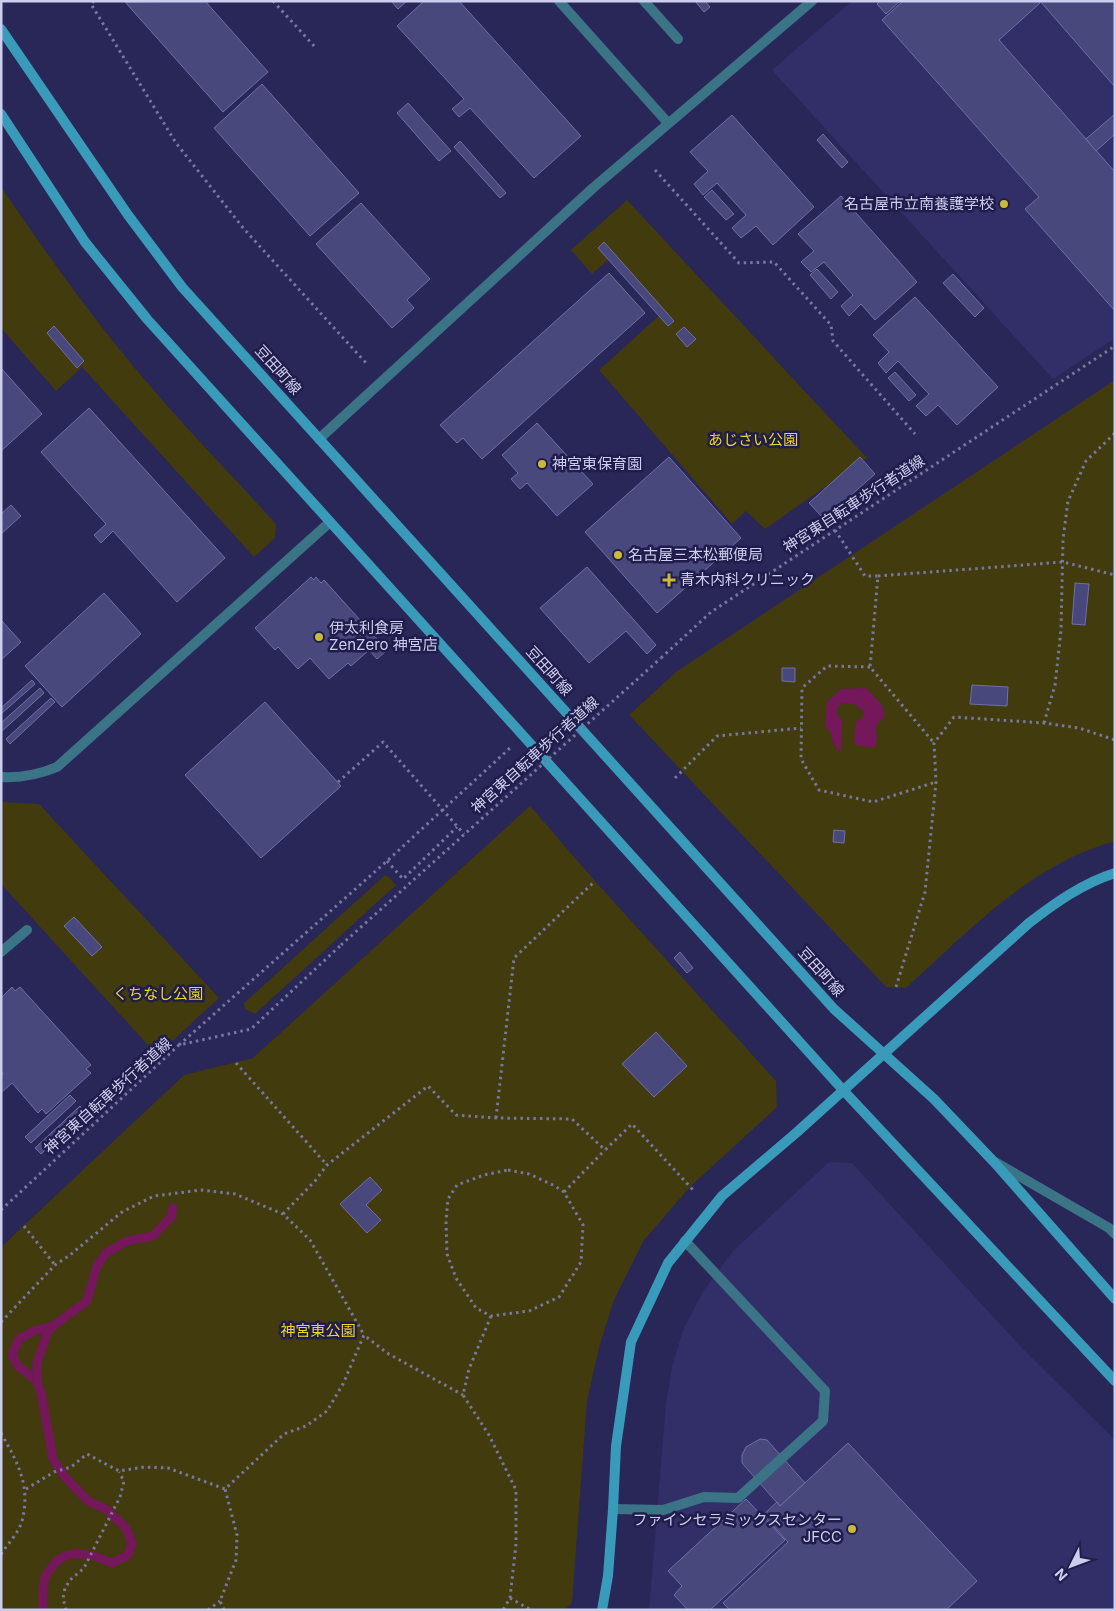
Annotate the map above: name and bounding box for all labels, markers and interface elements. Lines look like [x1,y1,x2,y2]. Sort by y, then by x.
place label: 名古屋市立南養護学校 [844,194,994,213]
marker: 名古屋市立南養護学校 [998,198,1010,210]
street label: 豆田町線 [251,341,306,398]
park label: あじさい公園 [708,430,798,449]
street label: 神宮東自転車歩行者道線 [779,451,928,556]
place label: 神宮東保育園 [552,454,642,473]
marker: 神宮東保育園 [536,458,548,470]
place label: 名古屋三本松郵便局 [628,545,763,564]
marker: 名古屋三本松郵便局 [612,549,624,561]
place label: 青木内科クリニック [680,570,815,589]
marker: 青木内科クリニック [662,573,676,587]
place label: 伊太利食房 ZenZero 神宮店 [329,618,438,654]
marker: 伊太利食房 ZenZero 神宮店 [313,631,325,643]
street label: 豆田町線 [522,642,577,699]
street label: 神宮東自転車歩行者道線 [467,692,602,817]
street label: 豆田町線 [794,943,849,1000]
park label: くちなし公園 [113,984,203,1003]
street label: 神宮東自転車歩行者道線 [40,1033,175,1158]
park label: 神宮東公園 [280,1321,356,1340]
place label: ファインセラミックスセンター JFCC [632,1510,842,1546]
marker: ファインセラミックスセンター JFCC [846,1523,858,1535]
north arrow [1046,1541,1096,1591]
text: N [1051,1565,1071,1585]

